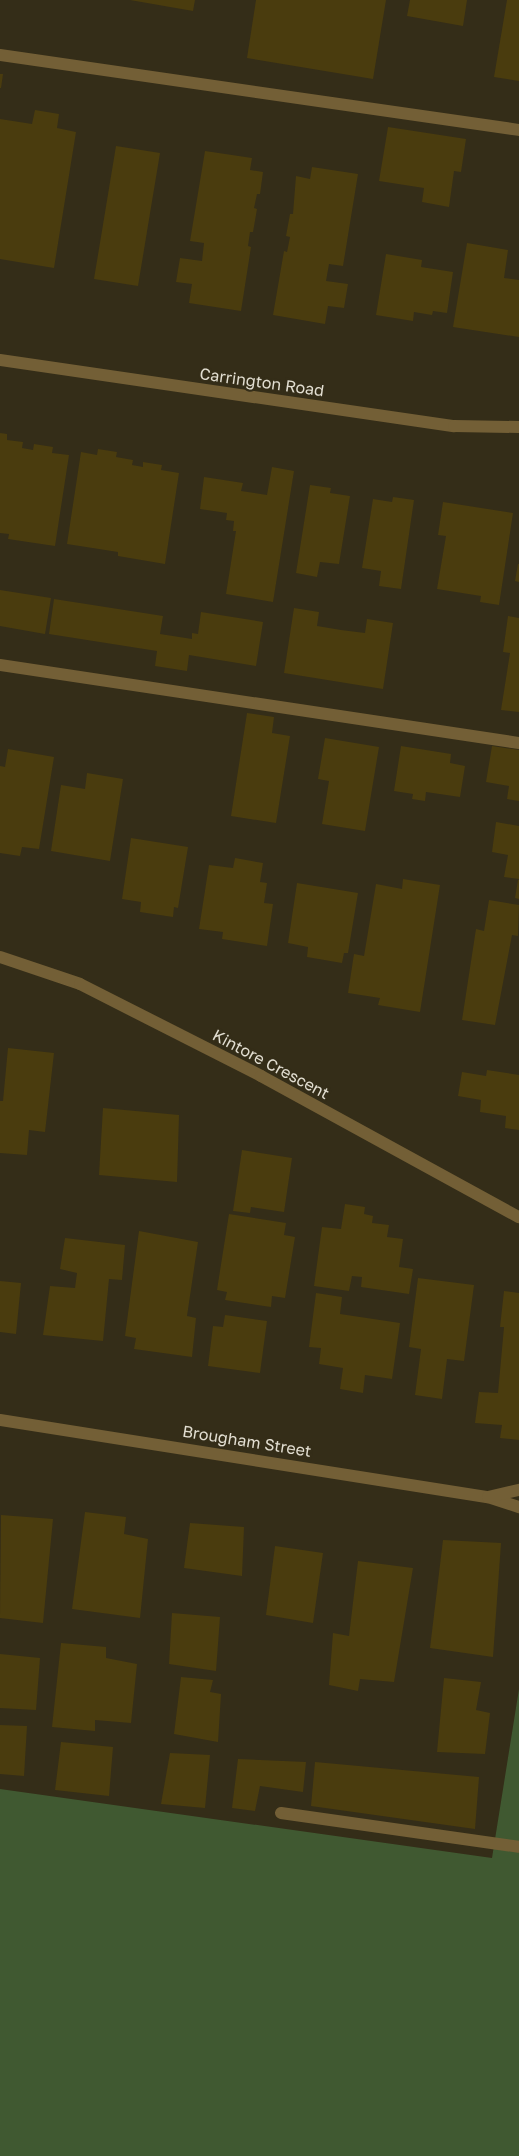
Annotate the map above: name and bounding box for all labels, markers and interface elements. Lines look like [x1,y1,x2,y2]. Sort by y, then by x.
street label: Carrington Road [199,364,325,400]
street label: Kintore Crescent [209,1025,333,1103]
street label: Brougham Street [181,1421,313,1461]

